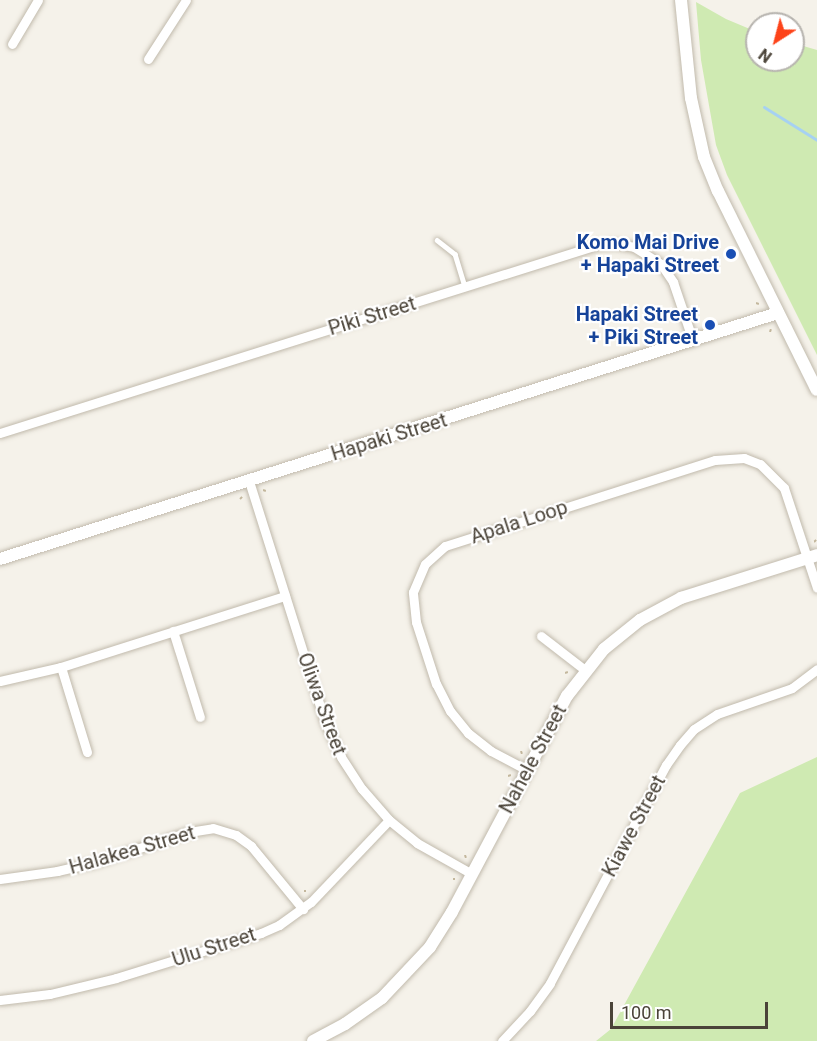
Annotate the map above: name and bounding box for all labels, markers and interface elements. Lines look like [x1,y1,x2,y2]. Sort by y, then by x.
north arrow [745,12,805,72]
text: N [755,44,775,66]
place label: Komo Mai Drive + Hapaki Street [577,231,719,278]
marker: Komo Mai Drive + Hapaki Street [724,247,738,261]
street label: Piki Street [325,291,419,341]
place label: Hapaki Street + Piki Street [576,302,698,349]
marker: Hapaki Street + Piki Street [703,318,717,332]
street label: Hapaki Street [328,408,450,466]
street label: Apala Loop [467,495,571,549]
street label: Oliwa Street [292,650,352,758]
street label: Nahele Street [494,700,572,818]
street label: Kiawe Street [597,771,671,881]
street label: Halakea Street [66,821,198,879]
street label: Ulu Street [169,922,259,972]
scale bar [613,990,770,1028]
text: 100 m [621,1002,672,1023]

